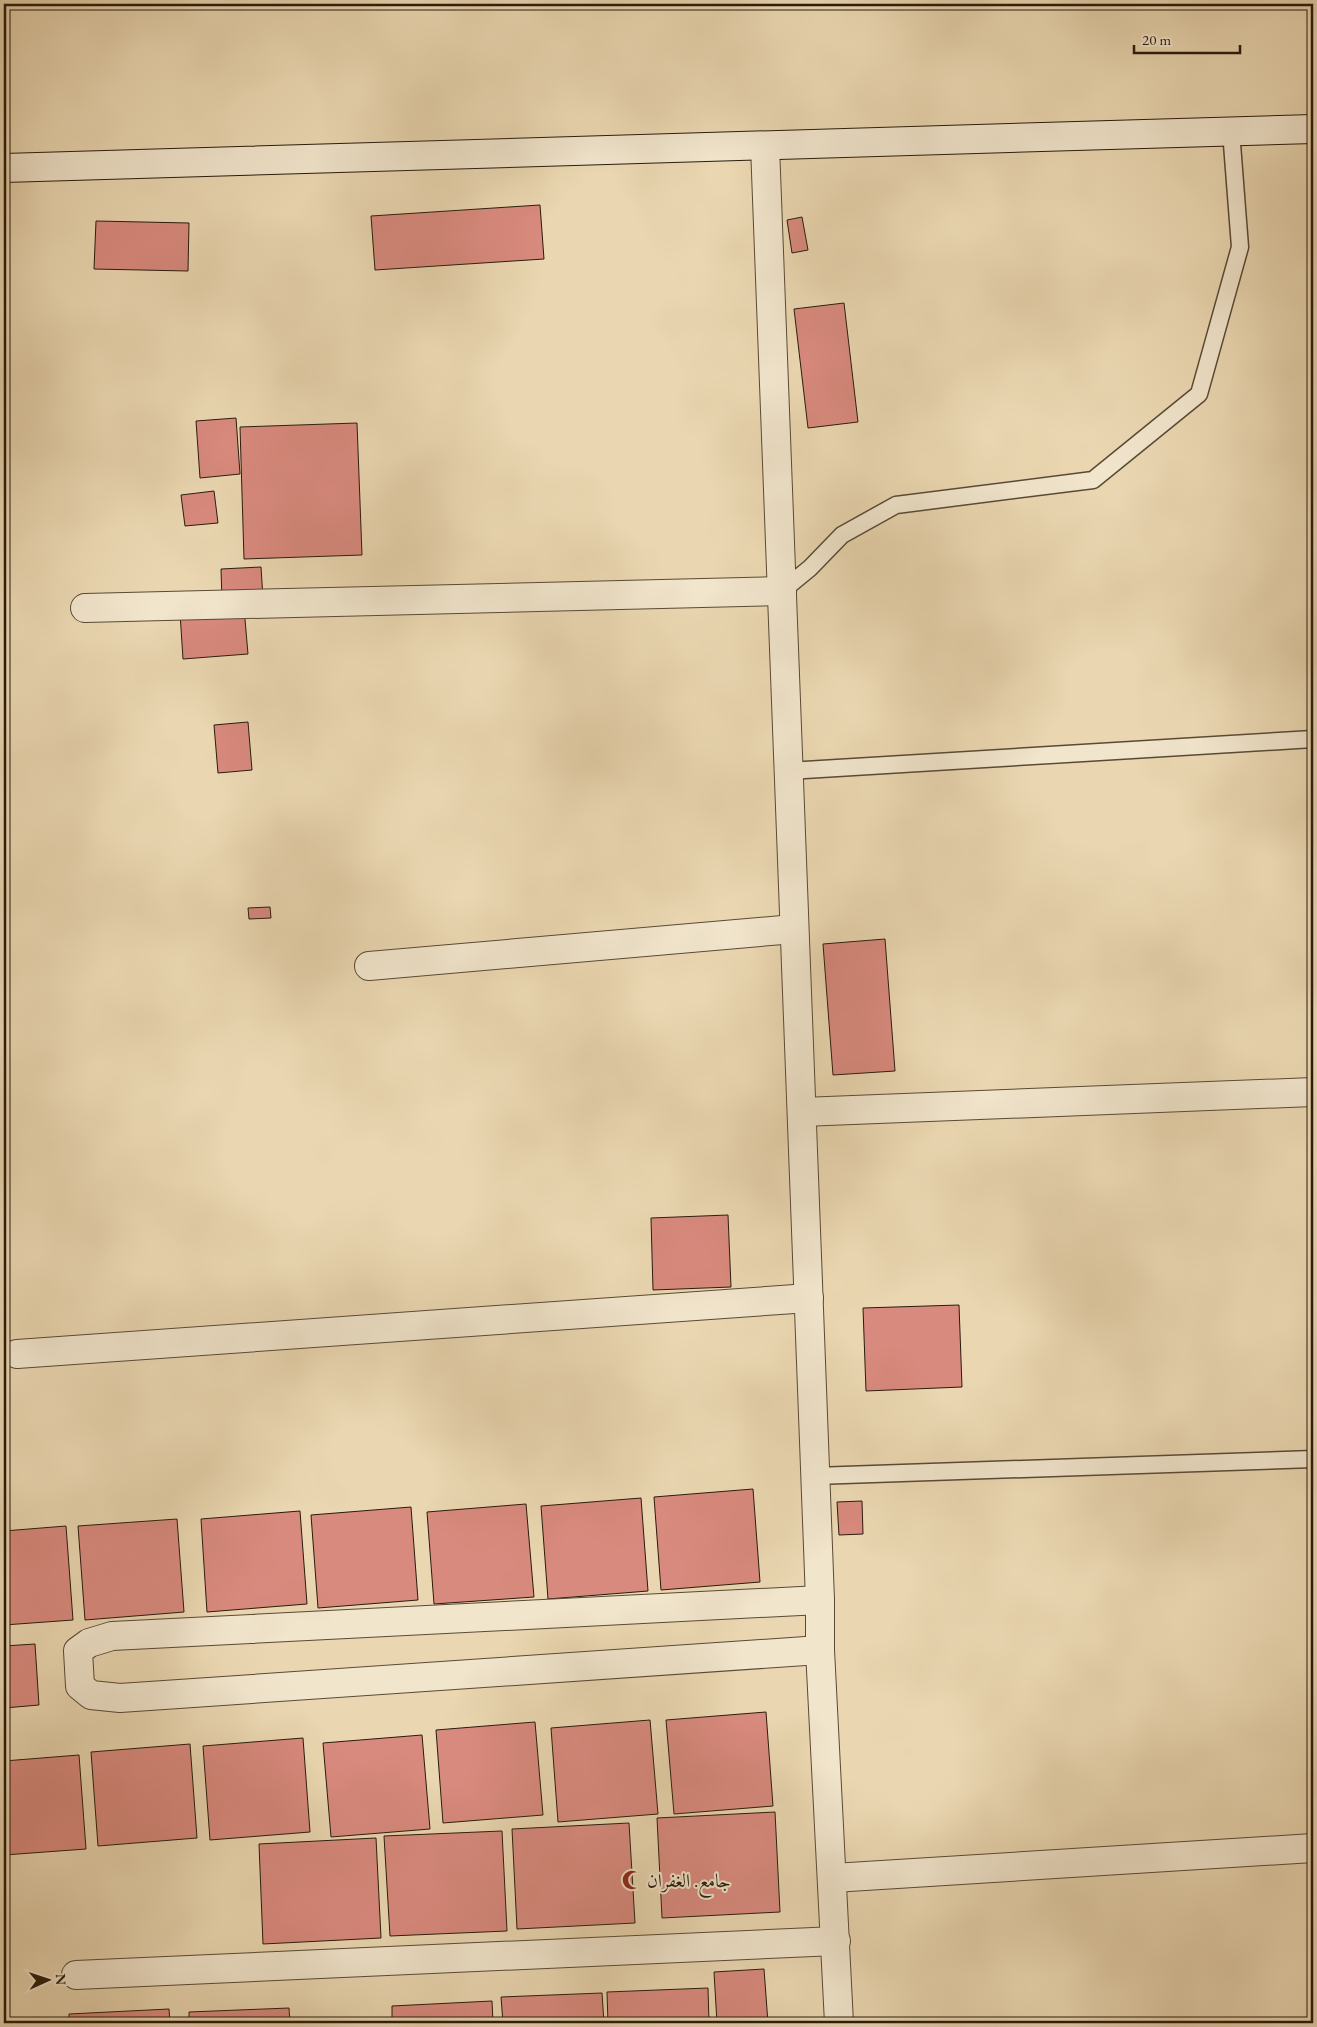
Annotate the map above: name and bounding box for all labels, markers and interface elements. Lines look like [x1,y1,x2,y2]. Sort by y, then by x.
scale bar [1134,22,1241,54]
text: 20 m [1142,30,1171,49]
place label: جامع. الغفران [647,1868,731,1898]
mosque icon: جامع. الغفران [621,1869,643,1891]
north arrow [22,1954,72,2004]
text: N [52,1973,70,1986]

